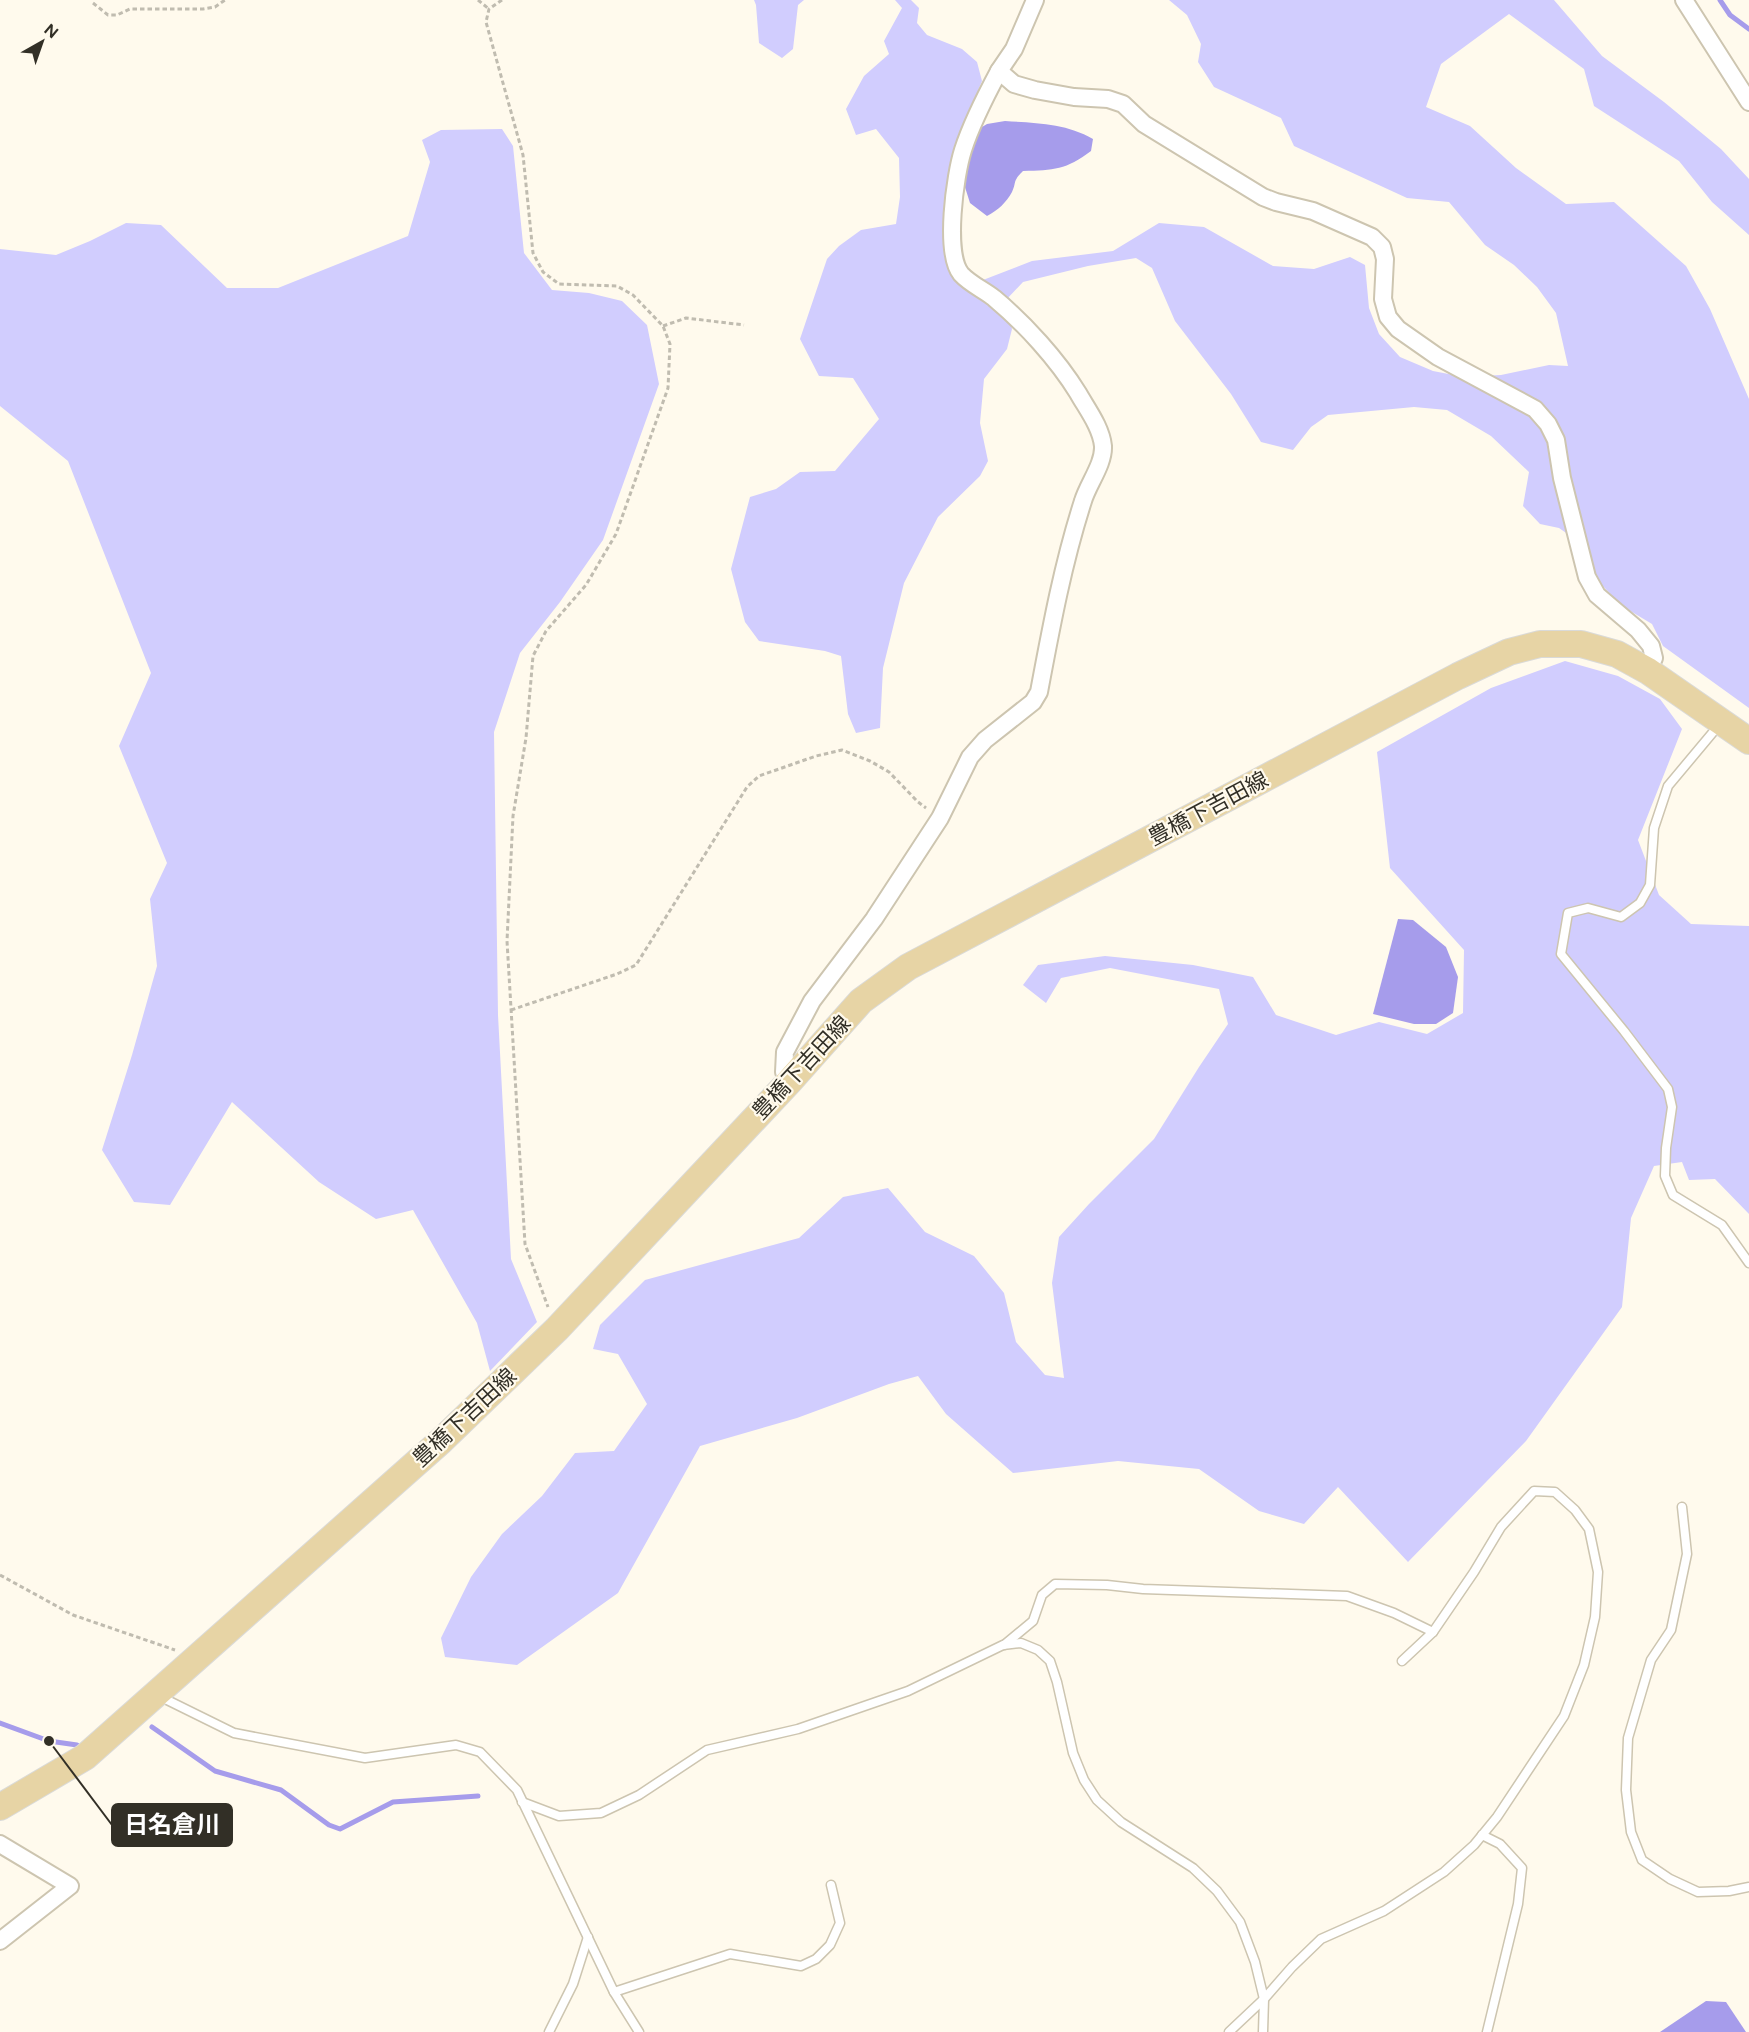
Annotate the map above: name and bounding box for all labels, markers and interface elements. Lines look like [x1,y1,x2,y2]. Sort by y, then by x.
north arrow [12,12,72,72]
text: N [40,20,62,42]
street label: 豊橋下吉田線 [1144,766,1273,851]
street label: 豊橋下吉田線 [746,1010,856,1125]
street label: 豊橋下吉田線 [407,1362,522,1472]
callout: 日名倉川 [112,1804,232,1846]
text: 日名倉川 [124,1810,220,1839]

